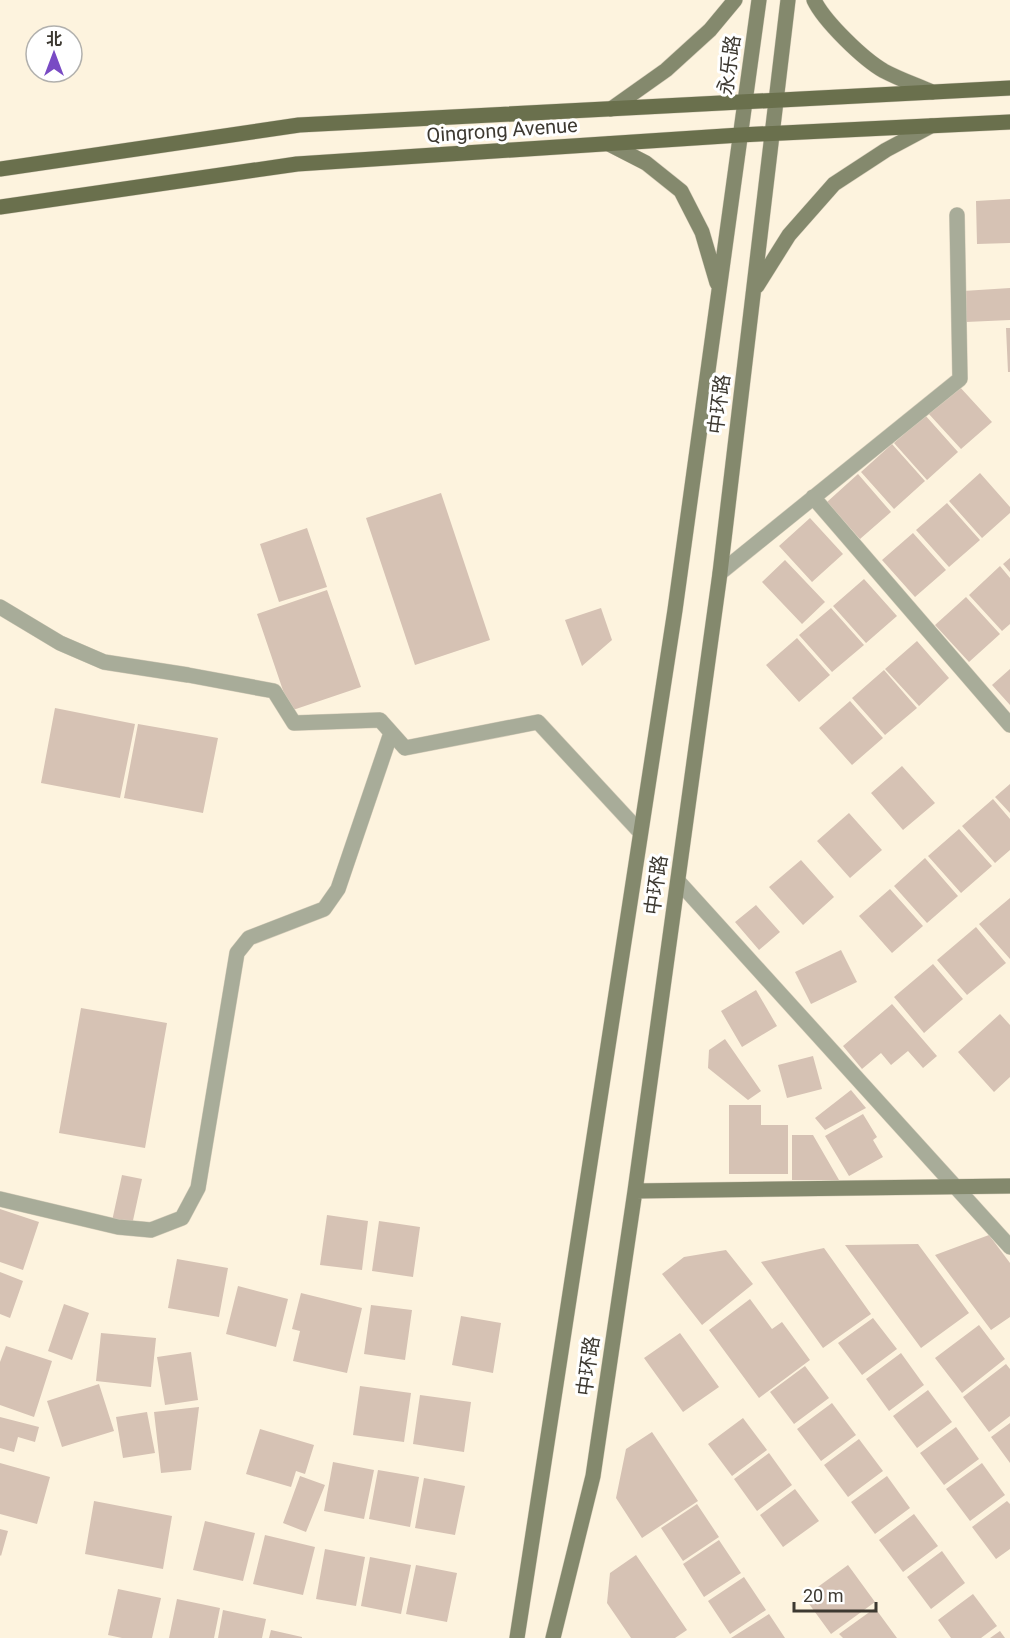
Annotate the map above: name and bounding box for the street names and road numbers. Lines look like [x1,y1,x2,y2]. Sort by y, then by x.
street label: 永乐路 [713,34,745,96]
street label: Qingrong Avenue [426,113,578,147]
street label: 中环路 [703,373,735,435]
street label: 中环路 [640,854,672,916]
street label: 中环路 [572,1335,604,1397]

